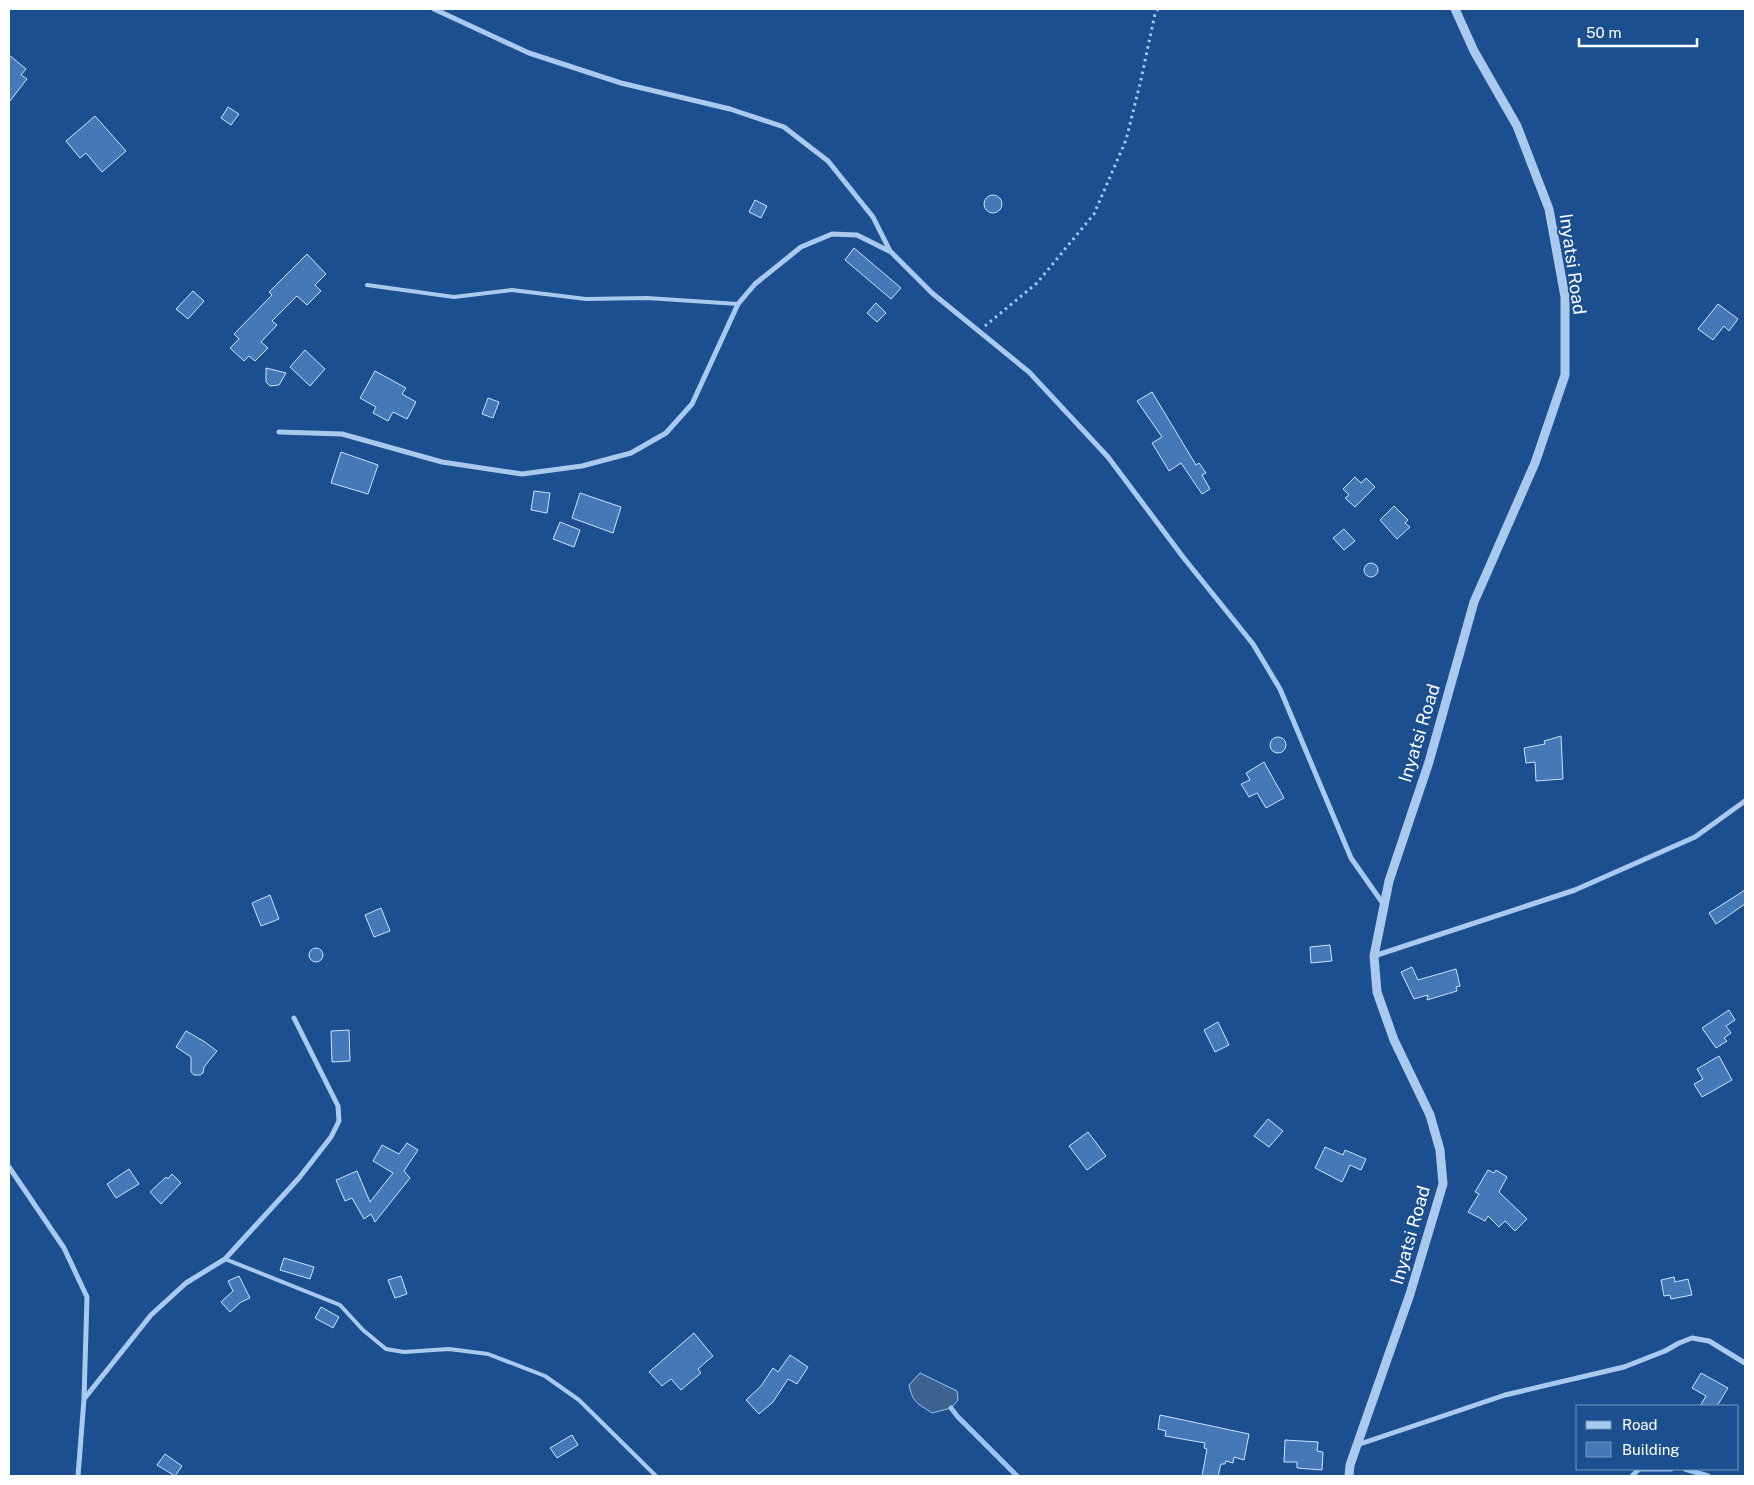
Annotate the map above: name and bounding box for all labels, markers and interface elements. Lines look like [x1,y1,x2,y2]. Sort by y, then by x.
scale bar [1579,15,1696,47]
text: 50 m [1586,24,1621,41]
street label: Inyatsi Road [1556,212,1590,316]
street label: Inyatsi Road [1394,681,1444,785]
street label: Inyatsi Road [1386,1183,1434,1287]
legend [1576,1405,1739,1470]
text: Road [1622,1416,1658,1433]
text: Building [1622,1441,1680,1458]

